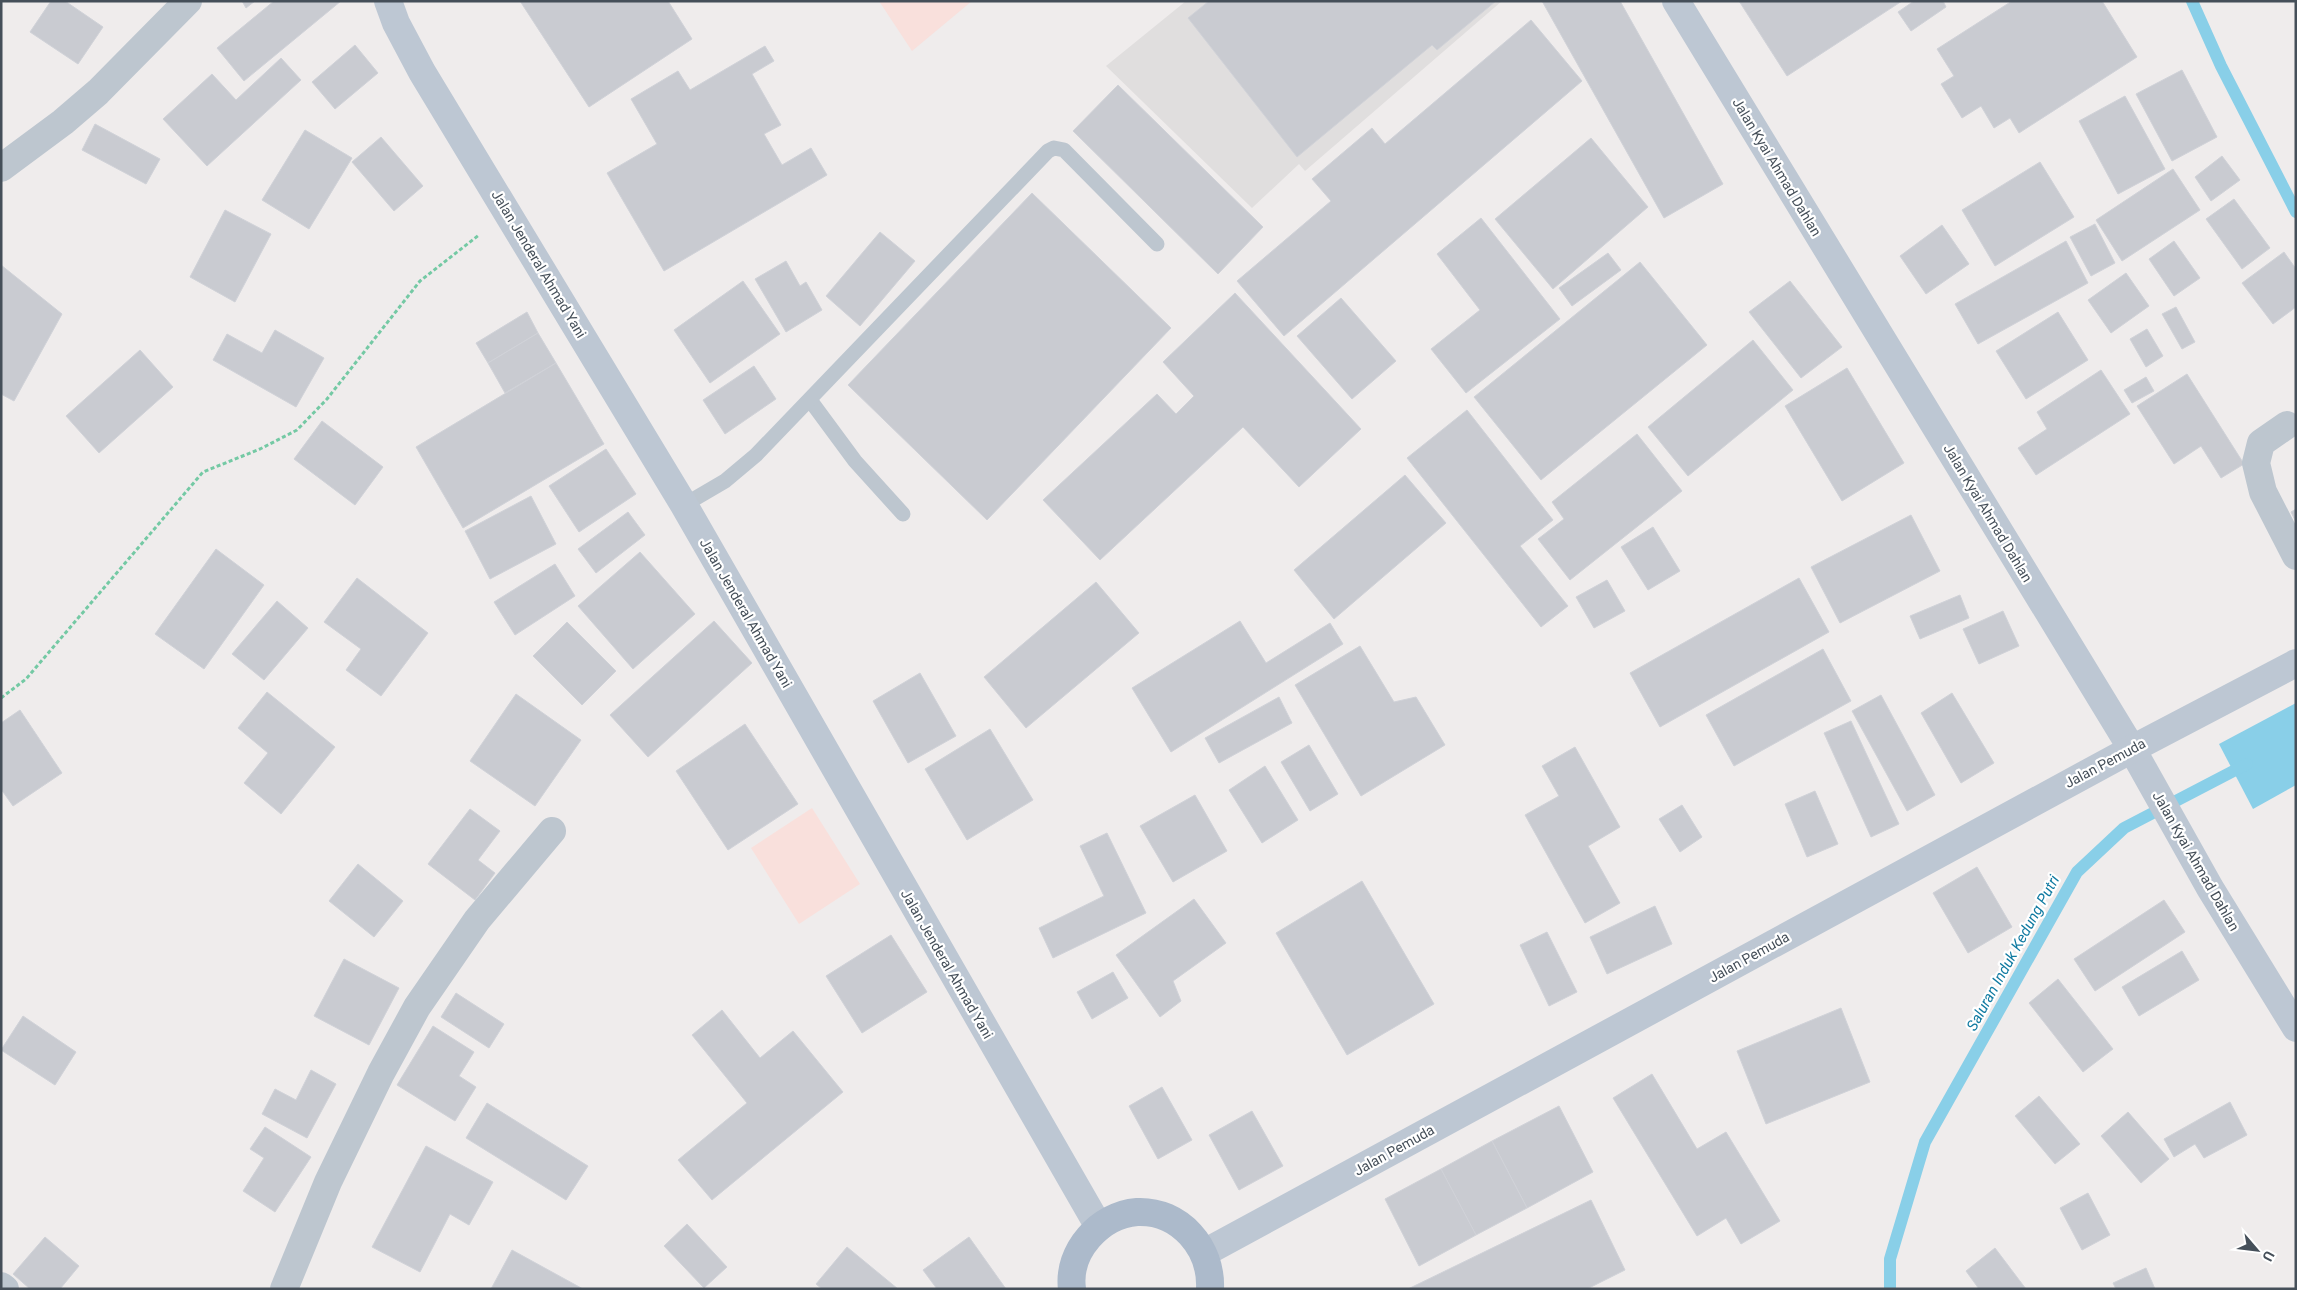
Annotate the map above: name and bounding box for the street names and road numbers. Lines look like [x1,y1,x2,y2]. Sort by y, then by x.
street label: Jalan Kyai Ahmad Dahlan [1729,95,1825,239]
street label: Jalan Jenderal Ahmad Yani [488,187,590,341]
street label: Jalan Kyai Ahmad Dahlan [1940,441,2036,585]
street label: Jalan Jenderal Ahmad Yani [697,536,795,690]
street label: Jalan Pemuda [2062,735,2148,791]
street label: Jalan Kyai Ahmad Dahlan [2149,788,2243,934]
street label: Jalan Jenderal Ahmad Yani [898,887,996,1041]
street label: Jalan Pemuda [1706,928,1792,986]
street label: Jalan Pemuda [1351,1121,1437,1179]

